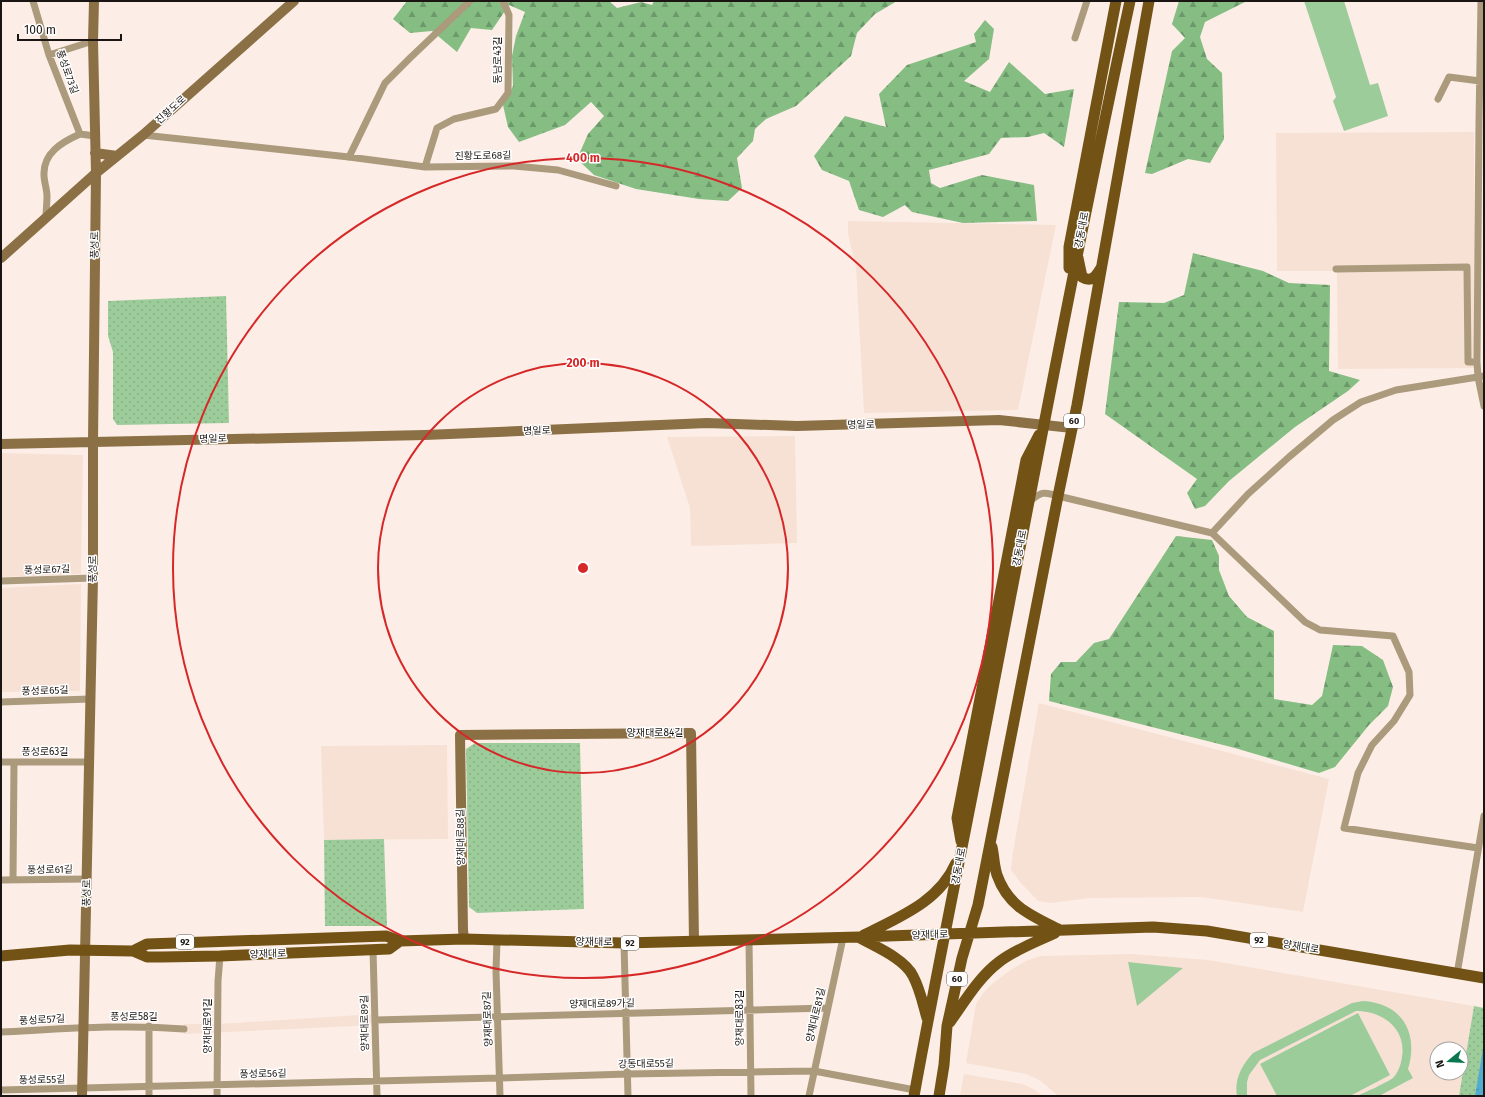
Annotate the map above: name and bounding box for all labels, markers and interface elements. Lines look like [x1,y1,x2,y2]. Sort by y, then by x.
scale bar [18,16,121,42]
text: 100 m [24,23,56,37]
street label: 동남로43길 [492,37,504,83]
street label: 풍성로73길 [53,48,81,96]
street label: 진황도로 [153,93,189,127]
street label: 진황도로68길 [454,150,512,162]
text: 400 m [566,151,600,165]
street label: 강동대로 [1073,211,1091,249]
street label: 풍성로 [89,231,101,259]
text: 200 m [566,356,600,370]
road number: 60 [1064,414,1084,428]
street label: 명일로 [847,419,875,431]
street label: 명일로 [523,425,551,437]
street label: 명일로 [199,433,227,445]
street label: 강동대로 [1011,529,1029,567]
street label: 풍성로 [87,555,99,583]
centre of rings [576,561,590,575]
street label: 풍성로67길 [24,563,70,577]
street label: 풍성로65길 [21,684,69,698]
street label: 양재대로84길 [627,727,683,739]
street label: 풍성로63길 [21,746,69,758]
street label: 양재대로88길 [455,808,467,866]
street label: 강동대로 [950,847,968,885]
street label: 풍성로61길 [27,864,73,876]
street label: 풍성로 [81,879,93,907]
street label: 양재대로 [911,928,949,942]
road number: 92 [1250,933,1268,947]
road number: 92 [176,935,194,949]
street label: 양재대로 [575,936,613,948]
road number: 92 [621,936,639,950]
street label: 양재대로 [1282,938,1320,956]
street label: 양재대로 [249,947,287,961]
road number: 60 [947,972,967,986]
street label: 양재대로81길 [804,987,828,1043]
street label: 양재대로83길 [734,990,746,1046]
street label: 양재대로87길 [481,991,495,1047]
street label: 양재대로89길 [359,995,371,1051]
street label: 양재대로89가길 [569,997,635,1011]
street label: 양재대로91길 [202,998,214,1054]
street label: 풍성로58길 [110,1011,158,1023]
street label: 풍성로57길 [19,1013,65,1027]
north arrow [1429,1041,1469,1081]
street label: 강동대로55길 [618,1058,674,1070]
text: N [1433,1058,1447,1069]
street label: 풍성로56길 [239,1068,287,1080]
street label: 풍성로55길 [19,1074,65,1086]

